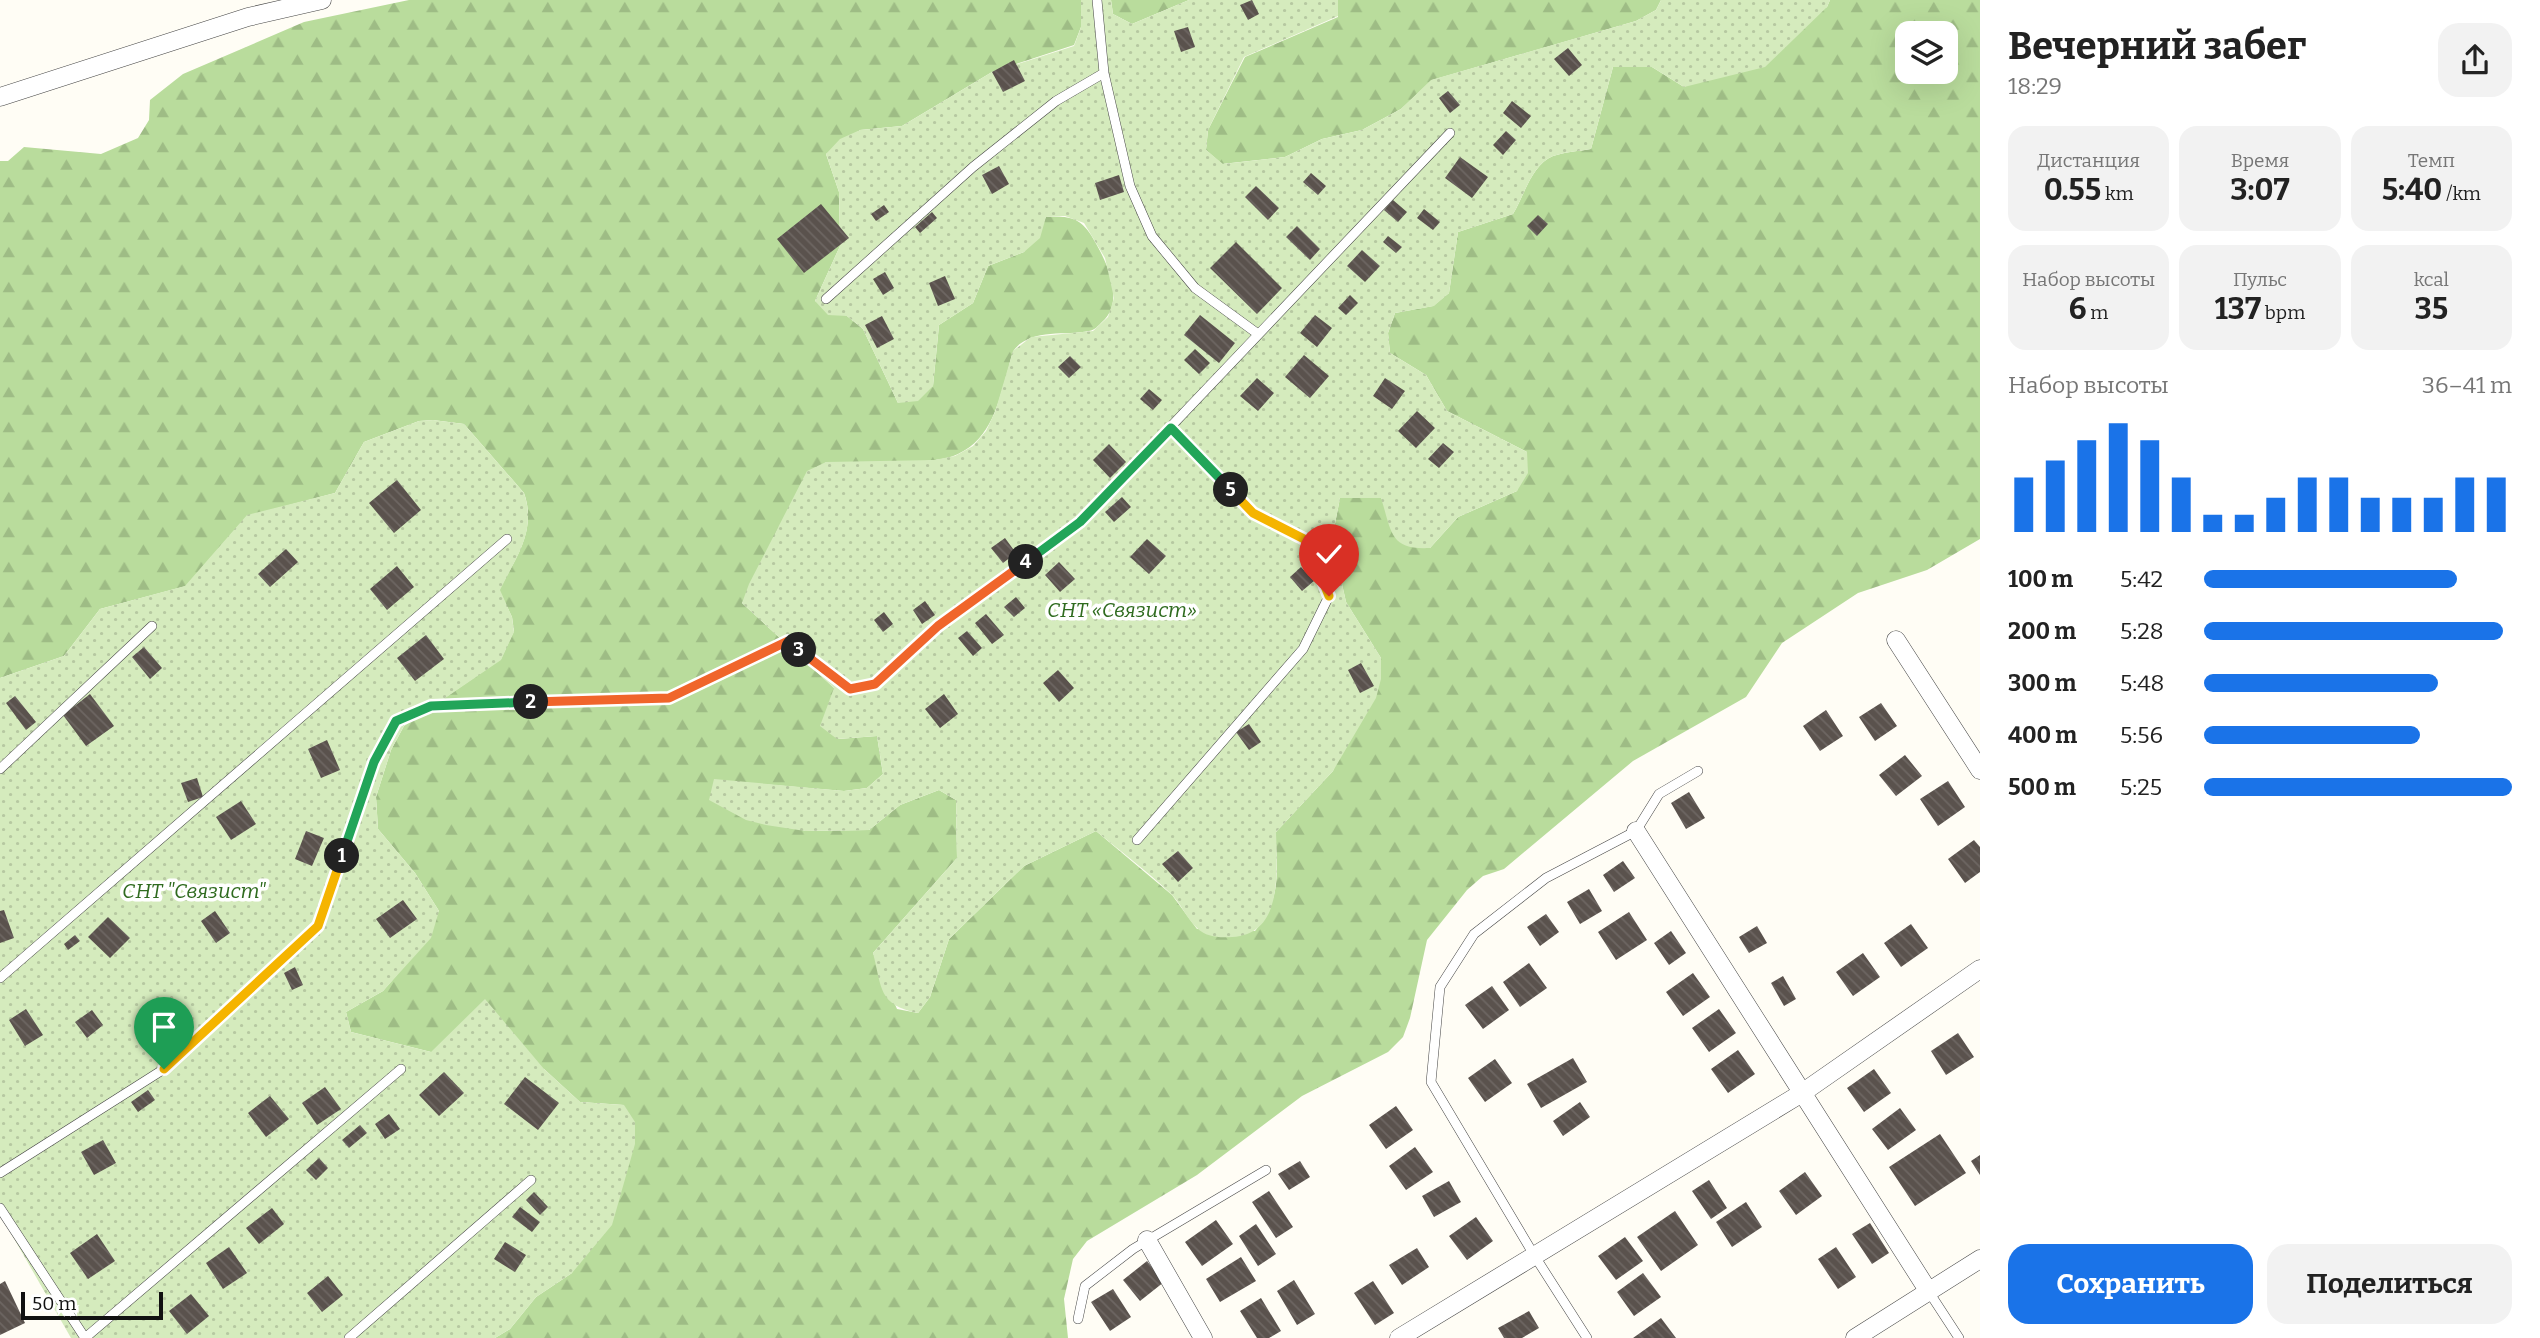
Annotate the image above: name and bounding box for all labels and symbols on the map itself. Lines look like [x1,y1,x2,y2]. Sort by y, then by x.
pin: 5 [1214,472,1248,508]
pin [1299,524,1359,596]
pin: 4 [1009,544,1044,580]
park label: СНТ «Связист» [1047,597,1197,623]
pin: 3 [782,632,816,668]
pin: 2 [514,684,548,720]
pin: 1 [324,838,360,874]
park label: СНТ "Связист" [122,878,266,904]
pin [134,997,194,1069]
scale bar [21,1289,163,1321]

